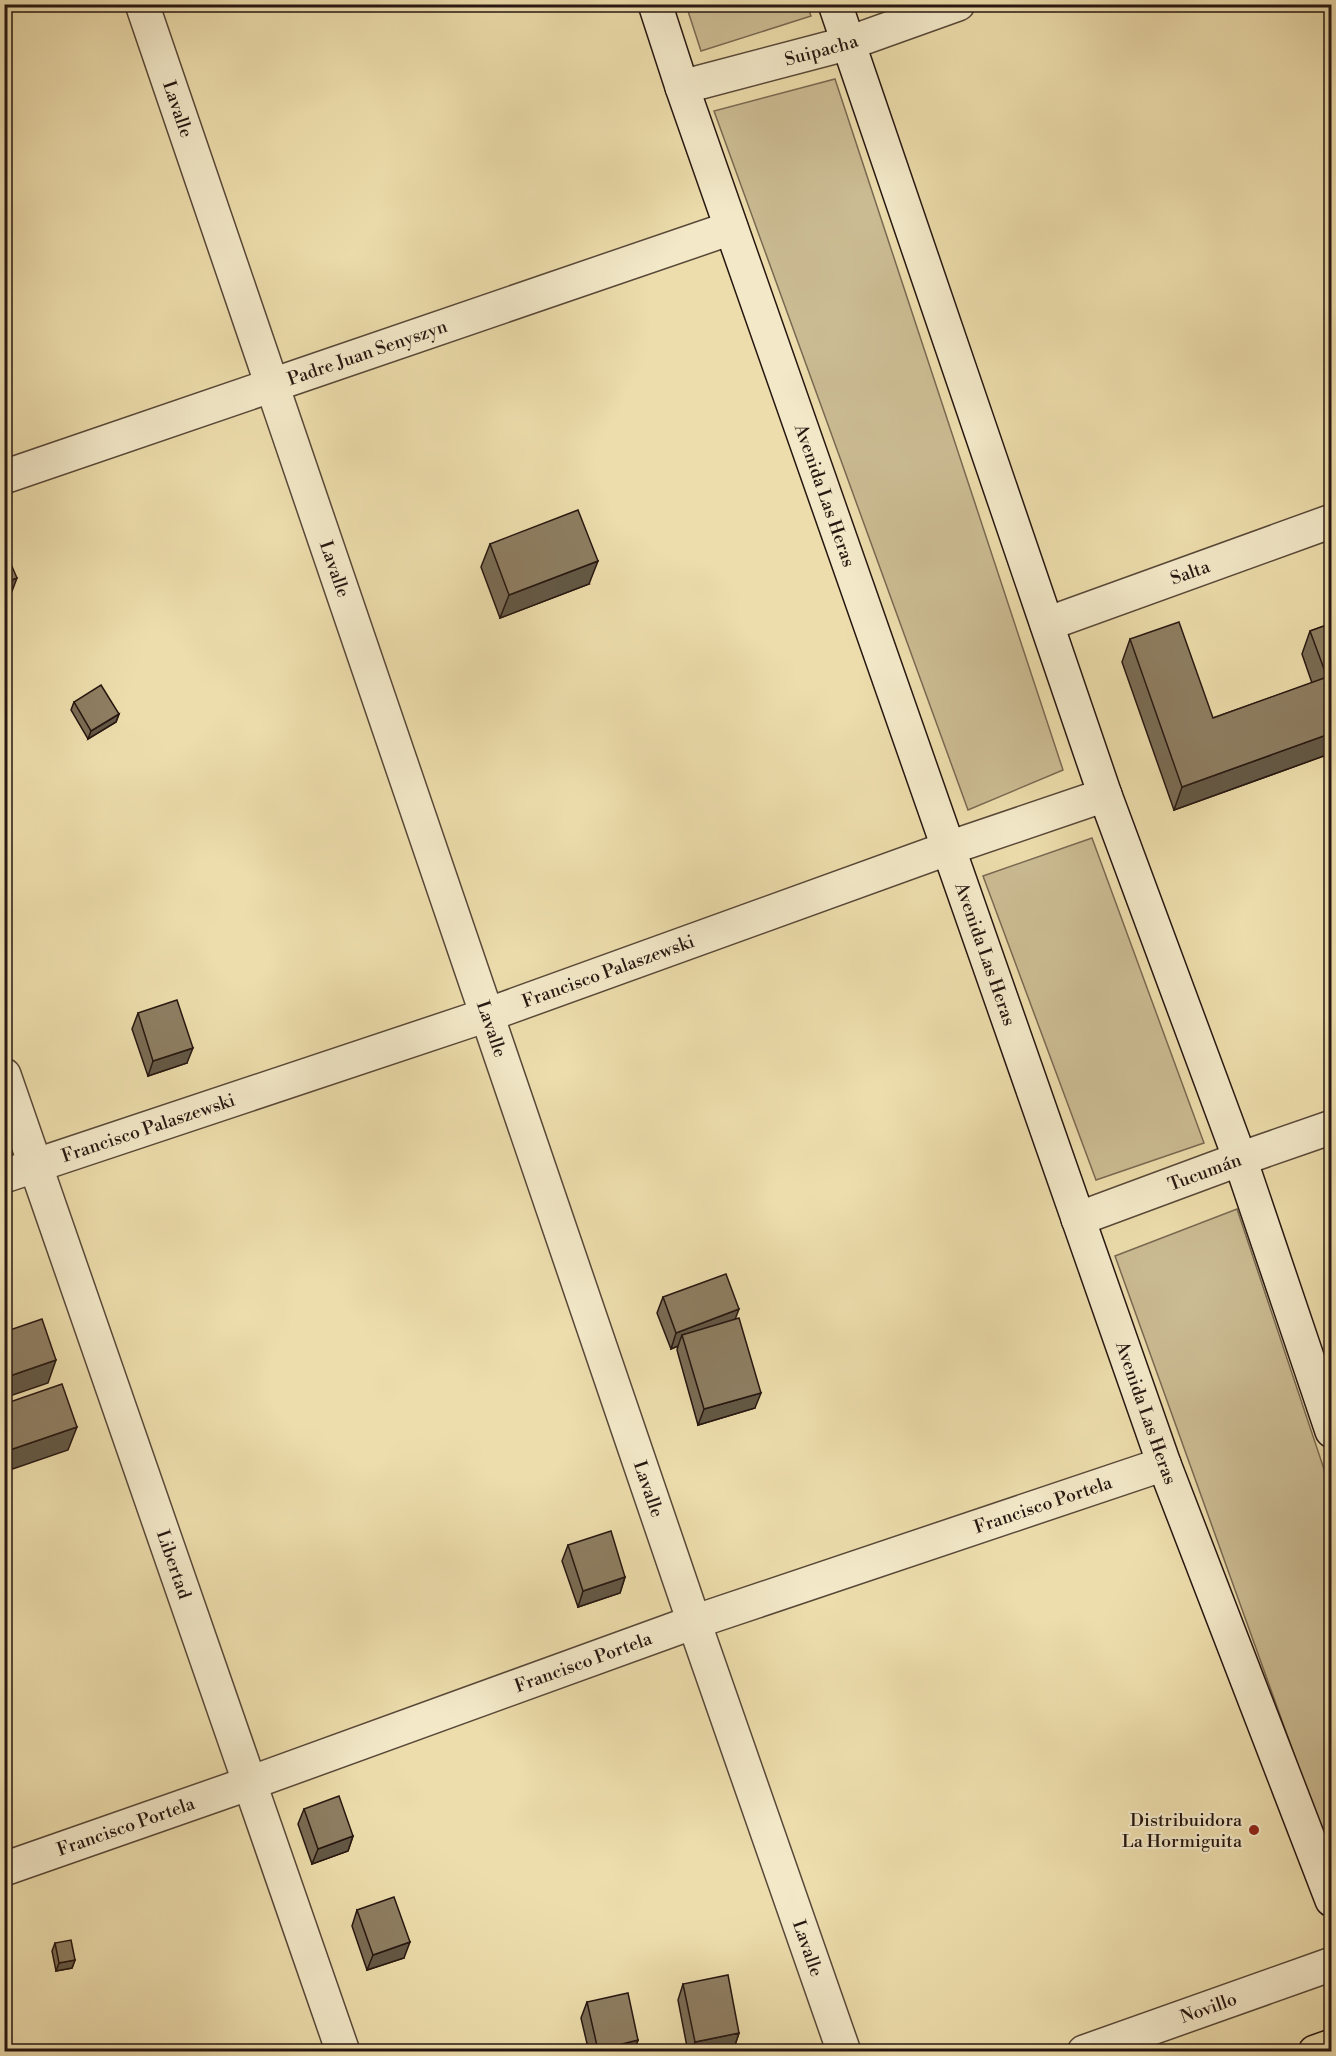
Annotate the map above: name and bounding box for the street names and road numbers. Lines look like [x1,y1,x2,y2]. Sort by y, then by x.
street label: Suipacha [782,29,862,71]
street label: Lavalle [157,78,198,141]
street label: Padre Juan Senyszyn [284,314,451,391]
street label: Avenida Las Heras [789,420,861,570]
street label: Lavalle [314,538,355,600]
street label: Salta [1167,554,1214,590]
street label: Avenida Las Heras [950,879,1021,1029]
street label: Francisco Palaszewski [519,930,698,1013]
street label: Lavalle [471,998,512,1060]
street label: Francisco Palaszewski [58,1088,238,1168]
street label: Tucumán [1165,1148,1245,1196]
street label: Avenida Las Heras [1110,1337,1182,1488]
street label: Lavalle [628,1457,669,1520]
street label: Francisco Portela [971,1471,1116,1539]
street label: Libertad [151,1527,197,1603]
street label: Francisco Portela [511,1626,656,1698]
street label: Francisco Portela [54,1791,199,1861]
street label: Lavalle [787,1917,828,1980]
street label: Novillo [1177,1987,1240,2029]

